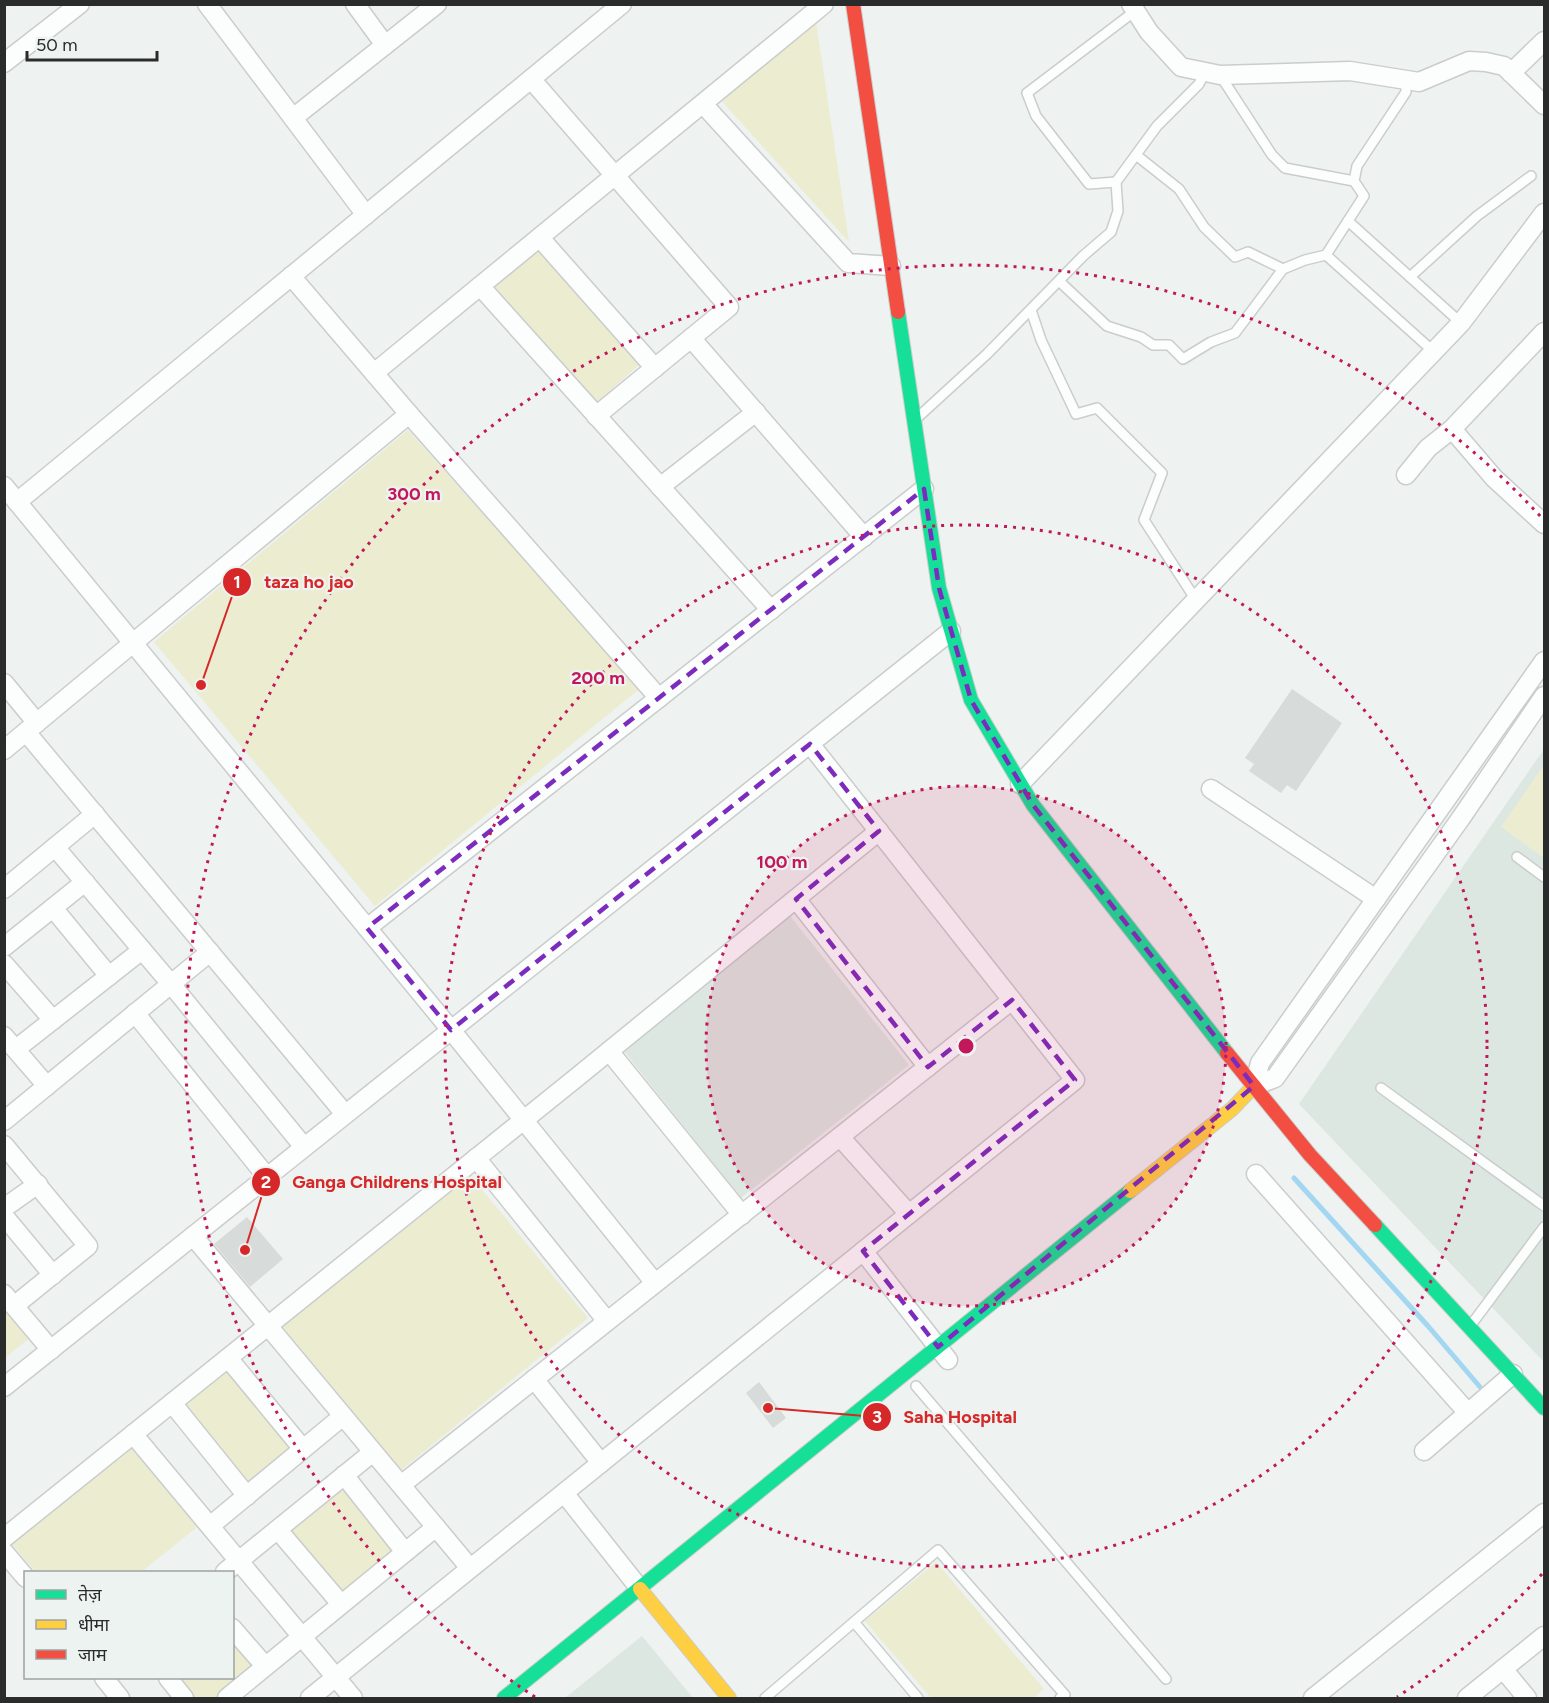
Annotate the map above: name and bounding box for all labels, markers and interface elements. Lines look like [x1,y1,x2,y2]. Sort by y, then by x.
scale bar [27,24,158,62]
text: 50 m [36,34,78,56]
text: 300 m [387,483,441,505]
callout: taza ho jao [222,564,365,600]
text: 1 [233,571,241,593]
text: taza ho jao [264,571,354,593]
text: 200 m [571,667,625,689]
text: 100 m [757,851,807,873]
centre of rings [956,1036,976,1056]
callout: Ganga Childrens Hospital [251,1164,514,1200]
text: 2 [261,1171,271,1193]
text: Ganga Childrens Hospital [292,1171,502,1193]
callout: Saha Hospital [862,1399,1029,1435]
text: 3 [872,1406,882,1428]
text: Saha Hospital [903,1406,1017,1428]
legend [24,1571,234,1679]
text: तेज़ [78,1584,102,1606]
text: धीमा [78,1614,109,1636]
text: जाम [78,1644,108,1666]

